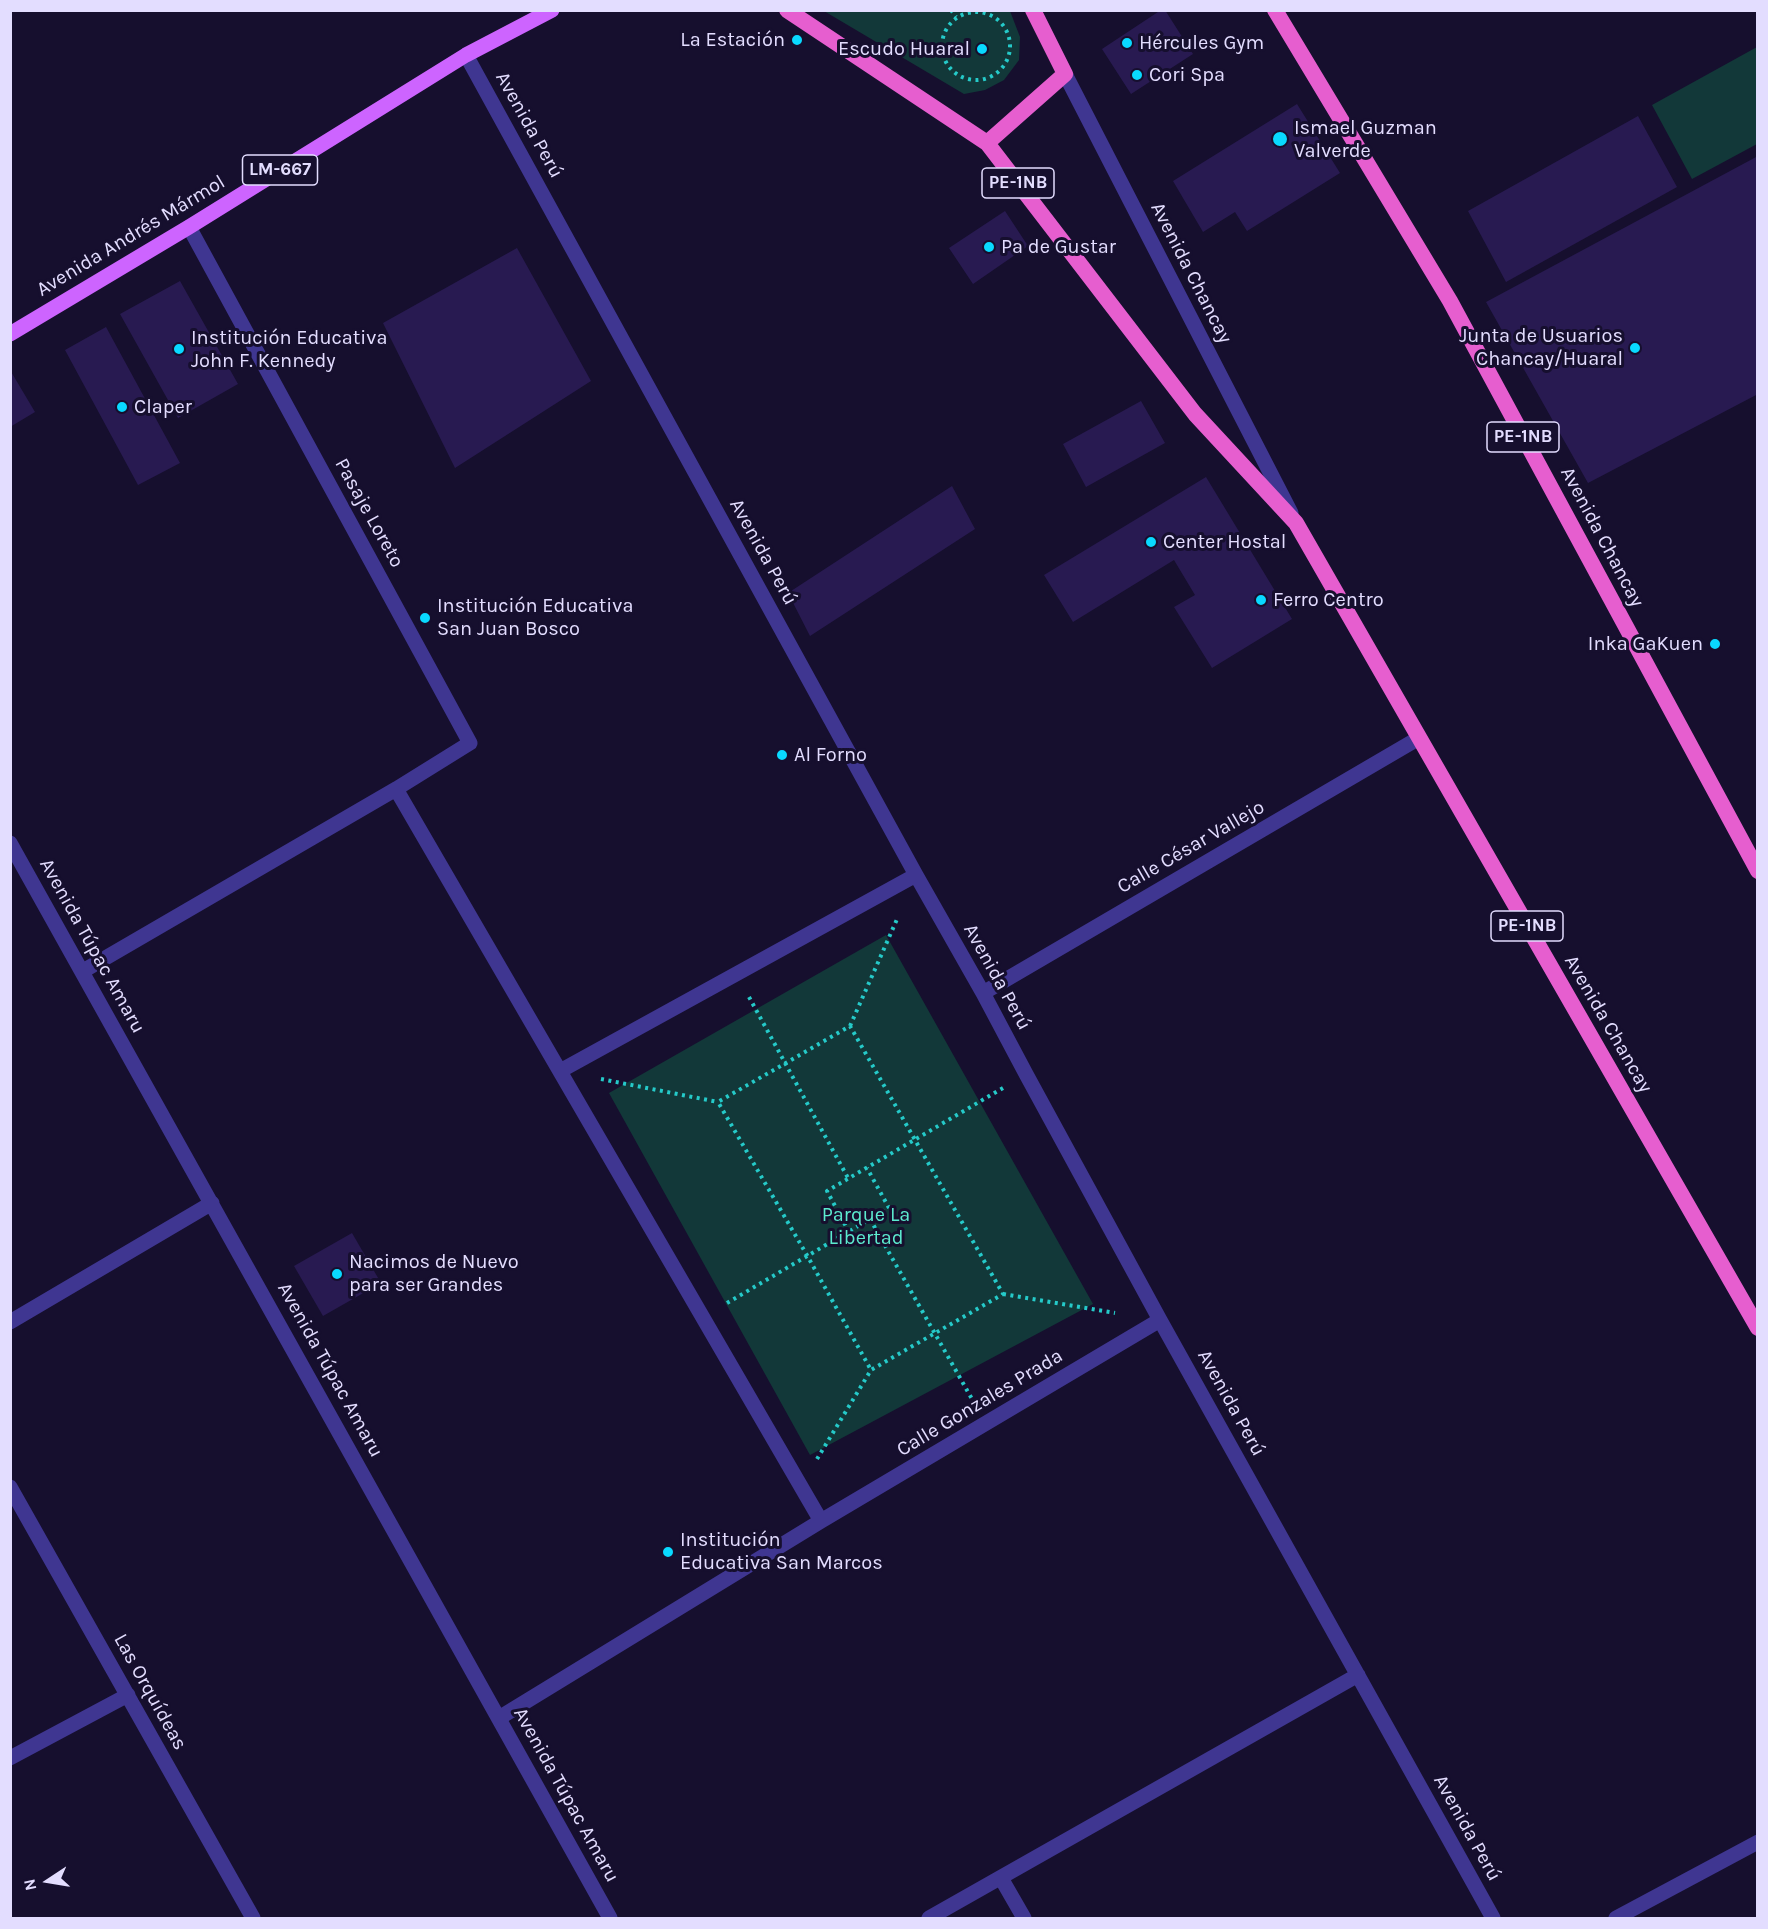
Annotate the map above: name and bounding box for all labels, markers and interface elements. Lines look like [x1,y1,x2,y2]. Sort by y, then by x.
place label: La Estación [680,28,785,52]
place label: Hércules Gym [1139,31,1264,55]
marker: La Estación [790,33,804,47]
marker: Hércules Gym [1120,36,1134,50]
place label: Escudo Huaral [838,37,970,61]
marker: Escudo Huaral [975,42,989,56]
place label: Cori Spa [1149,63,1225,87]
street label: Avenida Perú [490,68,568,182]
marker: Cori Spa [1130,68,1144,82]
place label: Ismael Guzman Valverde [1294,116,1437,163]
marker: Ismael Guzman Valverde [1271,130,1289,148]
road number: LM-667 [242,155,318,185]
road number: PE-1NB [982,168,1054,198]
street label: Avenida Andrés Mármol [32,170,230,302]
street label: Avenida Chancay [1145,198,1237,348]
place label: Pa de Gustar [1001,235,1116,259]
marker: Pa de Gustar [982,240,996,254]
place label: Junta de Usuarios Chancay/Huaral [1459,324,1623,371]
place label: Institución Educativa John F. Kennedy [191,326,387,373]
marker: Junta de Usuarios Chancay/Huaral [1628,341,1642,355]
marker: Institución Educativa John F. Kennedy [172,342,186,356]
place label: Claper [134,395,192,419]
marker: Claper [115,400,129,414]
road number: PE-1NB [1487,422,1559,452]
street label: Pasaje Loreto [329,454,409,572]
street label: Avenida Chancay [1555,463,1649,611]
street label: Avenida Perú [724,495,802,609]
place label: Center Hostal [1163,530,1286,554]
marker: Center Hostal [1144,535,1158,549]
place label: Ferro Centro [1273,588,1384,612]
marker: Ferro Centro [1254,593,1268,607]
place label: Institución Educativa San Juan Bosco [437,594,633,641]
marker: Institución Educativa San Juan Bosco [418,611,432,625]
place label: Inka GaKuen [1588,632,1703,656]
marker: Inka GaKuen [1708,637,1722,651]
place label: Al Forno [794,743,867,767]
marker: Al Forno [775,748,789,762]
street label: Calle César Vallejo [1113,795,1269,899]
street label: Avenida Túpac Amaru [34,854,150,1038]
road number: PE-1NB [1491,911,1563,941]
street label: Avenida Perú [958,920,1036,1034]
street label: Avenida Chancay [1559,951,1657,1097]
park label: Parque La Libertad [822,1203,910,1250]
place label: Nacimos de Nuevo para ser Grandes [349,1250,519,1297]
marker: Nacimos de Nuevo para ser Grandes [330,1267,344,1281]
street label: Avenida Túpac Amaru [272,1278,388,1462]
street label: Calle Gonzales Prada [893,1344,1067,1462]
street label: Avenida Perú [1192,1346,1270,1460]
place label: Institución Educativa San Marcos [680,1528,883,1575]
marker: Institución Educativa San Marcos [661,1545,675,1559]
street label: Las Orquídeas [108,1630,192,1754]
street label: Avenida Túpac Amaru [508,1703,624,1887]
street label: Avenida Perú [1428,1771,1506,1885]
north arrow [18,1851,78,1911]
text: N [19,1877,40,1892]

